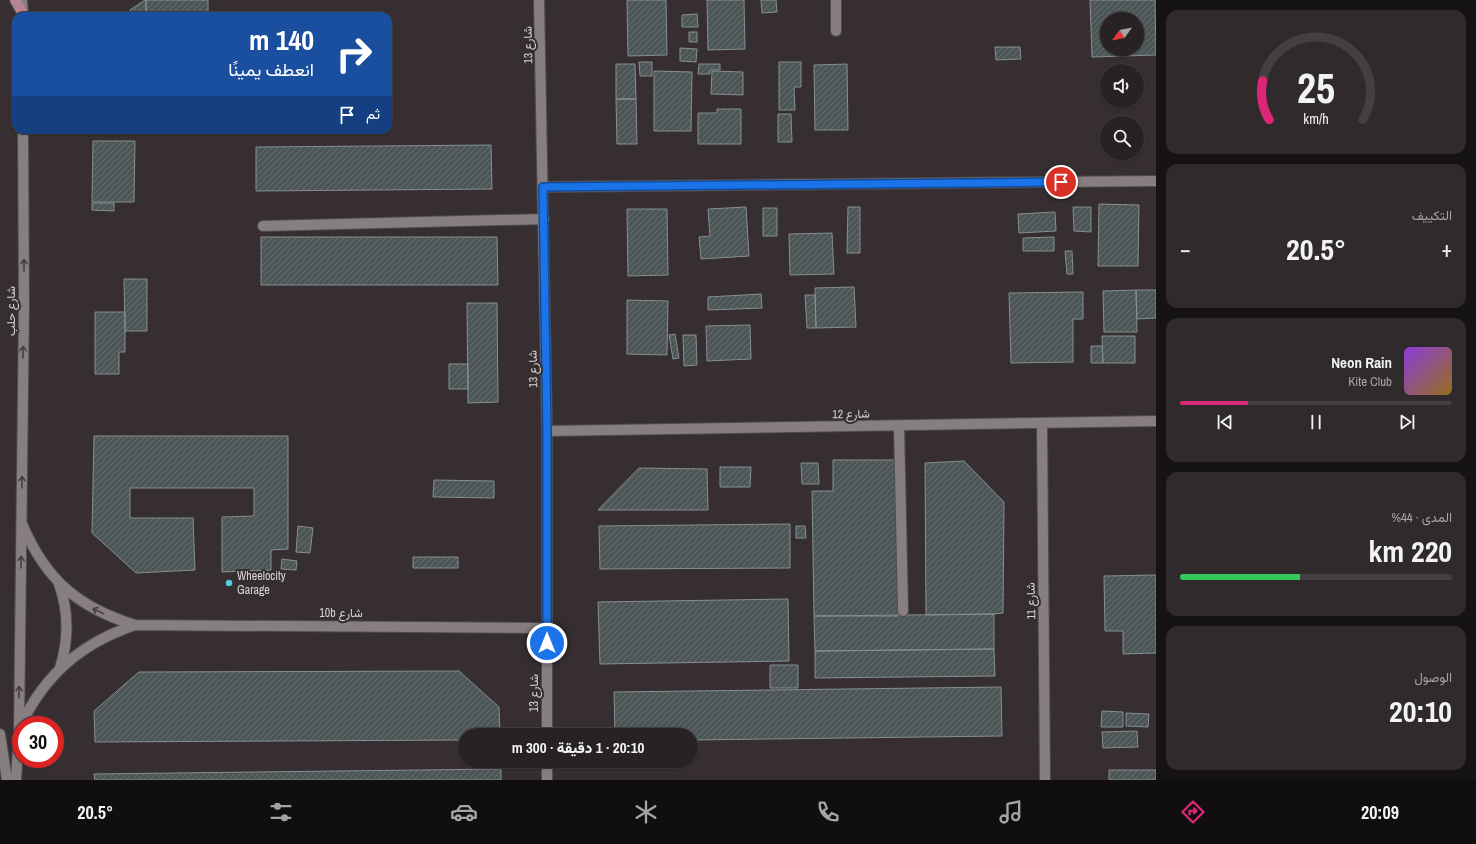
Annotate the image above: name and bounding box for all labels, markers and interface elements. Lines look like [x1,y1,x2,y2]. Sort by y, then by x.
north arrow [1100,12,1144,56]
map controls [1100,12,1144,160]
text: 140 m [249,21,314,59]
street label: شارع 13 [520,26,537,64]
icon: right [328,28,380,80]
text: انعطف يمينًا [228,57,314,82]
text: 25 [1297,60,1335,116]
button: sound [1100,64,1144,108]
text: ثم [366,103,380,124]
icon: arrive [336,104,358,126]
text: km/h [1303,109,1329,128]
button: search [1100,116,1144,160]
pin [1044,165,1078,199]
icon: arrive [1050,171,1072,193]
text: التكييف [1412,207,1452,224]
text: 20.5° [1286,229,1346,269]
text: − [1180,234,1191,264]
text: + [1441,234,1452,264]
one-way arrow [20,259,28,272]
street label: شارع حلب [3,286,20,336]
one-way arrow [19,346,27,359]
street label: شارع 13 [525,350,542,388]
text: Neon Rain [1331,352,1392,373]
text: Kite Club [1348,373,1392,390]
street label: شارع 12 [832,406,870,423]
icon: previous [1214,411,1236,433]
icon: pause [1305,411,1327,433]
icon: next [1396,411,1418,433]
one-way arrow [18,476,26,489]
text: المدى · 44% [1391,509,1452,526]
text: 220 km [1369,531,1452,571]
one-way arrow [17,556,25,569]
place label: Wheelocity Garage [237,568,286,598]
marker: Wheelocity Garage [224,578,234,588]
street label: شارع 11 [1023,582,1040,620]
street label: 10b شارع [319,605,363,622]
one-way arrow [93,607,105,614]
position arrow [526,622,568,664]
text: الوصول [1414,669,1452,686]
street label: شارع 13 [526,674,543,712]
one-way arrow [15,686,23,699]
text: 20:10 [1389,691,1452,731]
speed limit sign: 30 [12,716,64,768]
text: 20:10 · 1 دقيقة · 300 m [512,737,644,758]
icon: filters [267,798,295,826]
icon: car [450,798,478,826]
icon: climate [632,798,660,826]
icon: phone [814,798,842,826]
icon: music [997,798,1025,826]
icon: directions [1179,798,1207,826]
text: 20.5° [77,800,113,825]
text: 20:09 [1361,800,1399,825]

